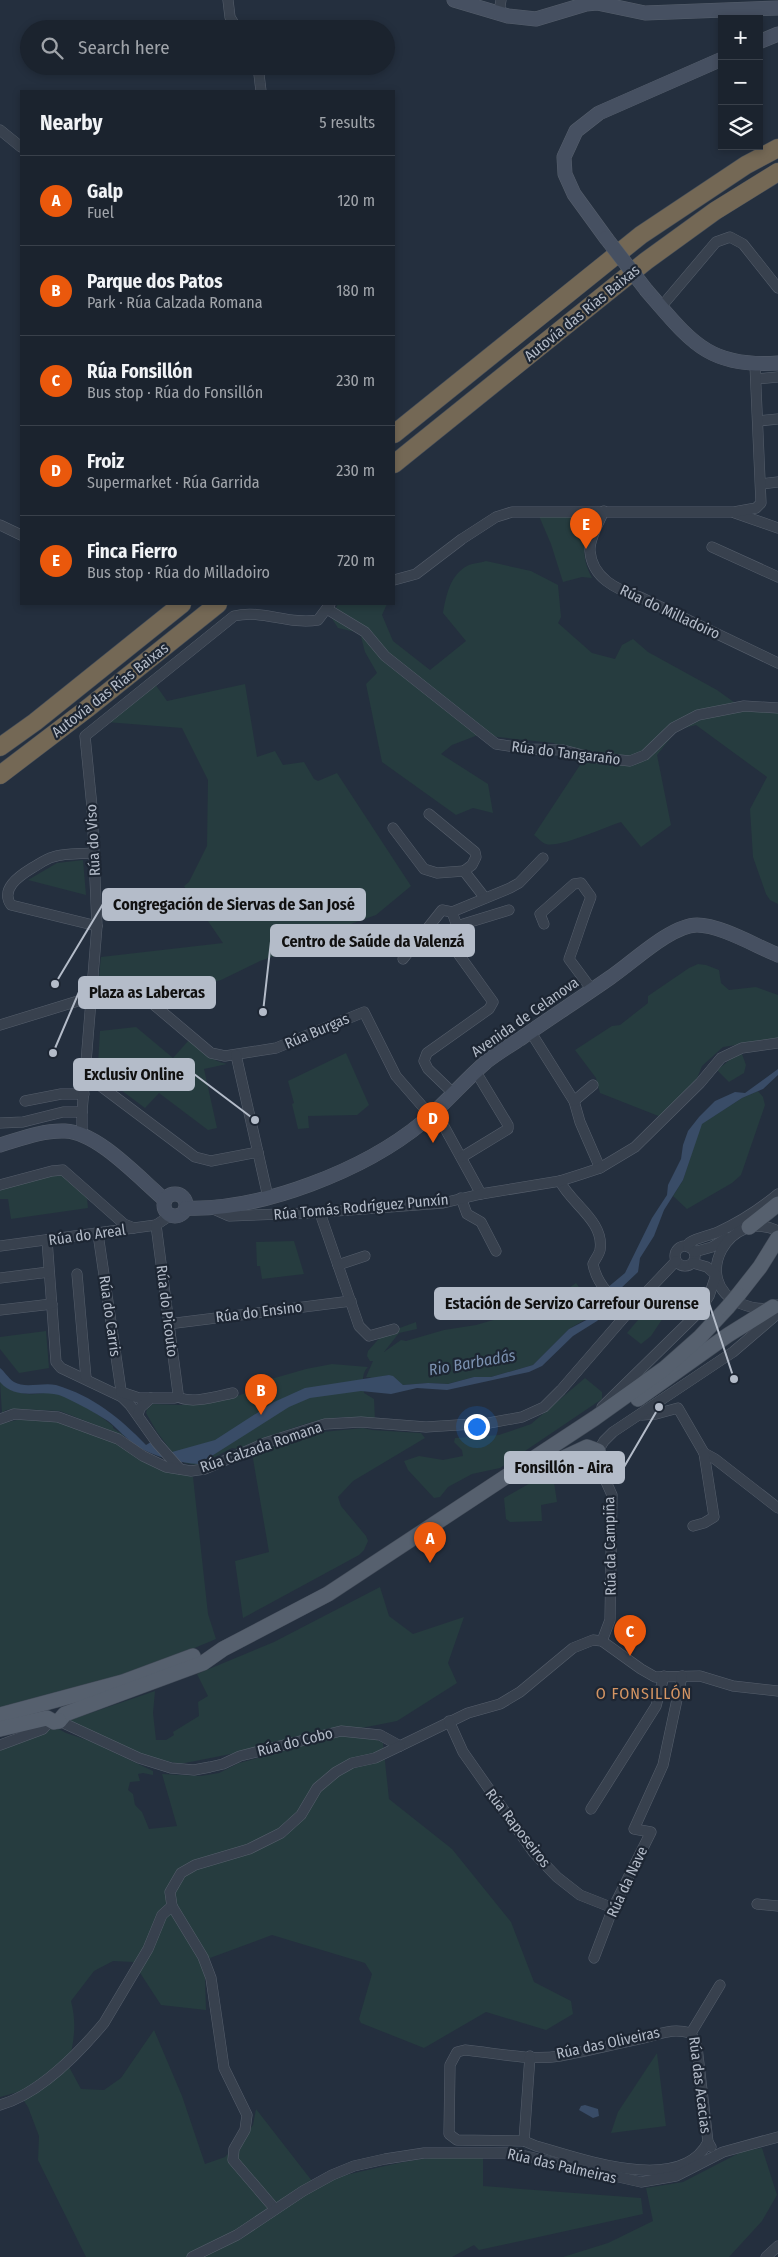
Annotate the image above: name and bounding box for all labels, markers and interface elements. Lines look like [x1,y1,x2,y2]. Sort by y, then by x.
map controls [718,15,763,150]
button: + [718,15,763,60]
search box [20,20,395,75]
icon: search [38,34,66,62]
text: Search here [78,36,170,59]
button: − [718,60,763,105]
button: layers [718,105,763,150]
text: Nearby [40,110,102,136]
text: 5 results [319,113,375,132]
text: Galp [87,180,123,203]
text: A [52,191,60,210]
text: 120 m [337,191,375,210]
text: Fuel [87,203,114,222]
street label: Autovía das Rías Baixas [521,261,643,365]
text: Parque dos Patos [87,270,223,293]
text: B [52,281,60,300]
text: 180 m [336,281,375,300]
text: Park · Rúa Calzada Romana [87,293,263,312]
text: Rúa Fonsillón [87,360,192,383]
text: C [52,371,60,390]
text: 230 m [336,371,375,390]
text: Bus stop · Rúa do Fonsillón [87,383,263,402]
text: Froiz [87,450,124,473]
text: D [51,461,61,480]
text: 230 m [336,461,375,480]
text: Supermarket · Rúa Garrida [87,473,260,492]
pin: E [570,508,602,549]
text: Finca Fierro [87,540,177,563]
text: E [52,551,60,570]
text: 720 m [337,551,375,570]
text: Bus stop · Rúa do Milladoiro [87,563,270,582]
street label: Rúa do Milladoiro [617,581,723,643]
street label: Autovía das Rías Baixas [48,639,172,741]
street label: Rúa do Tangaraño [510,737,622,769]
street label: Rúa do Viso [82,803,104,876]
callout: Congregación de Siervas de San José [103,889,365,920]
text: Congregación de Siervas de San José [113,895,355,914]
callout: Centro de Saúde da Valenzá [271,925,474,956]
text: Centro de Saúde da Valenzá [281,932,465,951]
street label: Avenida de Celanova [468,973,582,1061]
callout: Plaza as Labercas [79,977,215,1008]
text: Plaza as Labercas [89,983,205,1002]
street label: Rúa Burgas [282,1009,352,1053]
callout: Exclusiv Online [74,1059,194,1090]
text: Exclusiv Online [84,1065,184,1084]
pin: D [417,1102,449,1143]
street label: Rúa Tomás Rodríguez Punxín [273,1190,449,1224]
street label: Rúa do Areal [47,1221,127,1249]
street label: Rúa do Picouto [152,1264,182,1358]
street label: Rúa do Carris [95,1274,125,1358]
callout: Estación de Servizo Carrefour Ourense [435,1288,709,1319]
text: Estación de Servizo Carrefour Ourense [445,1294,699,1313]
street label: Rúa do Ensino [215,1298,303,1326]
water label: Rio Barbadás [427,1345,517,1379]
pin: B [245,1374,277,1415]
your location [464,1414,490,1440]
street label: Rúa Calzada Romana [198,1418,324,1476]
callout: Fonsillón - Aira [505,1452,624,1483]
text: Fonsillón - Aira [515,1458,614,1477]
street label: Rúa da Campiña [600,1496,620,1596]
pin: A [414,1522,446,1563]
pin: C [614,1615,646,1656]
district label: O FONSILLÓN [596,1684,692,1703]
street label: Rúa do Cobo [255,1724,335,1760]
street label: Rúa Raposeiros [482,1785,554,1871]
street label: Rúa da Nave [603,1844,651,1920]
street label: Rúa das Oliveiras [555,2023,661,2063]
street label: Rúa das Acacias [685,2036,715,2134]
street label: Rúa das Palmeiras [506,2145,618,2187]

